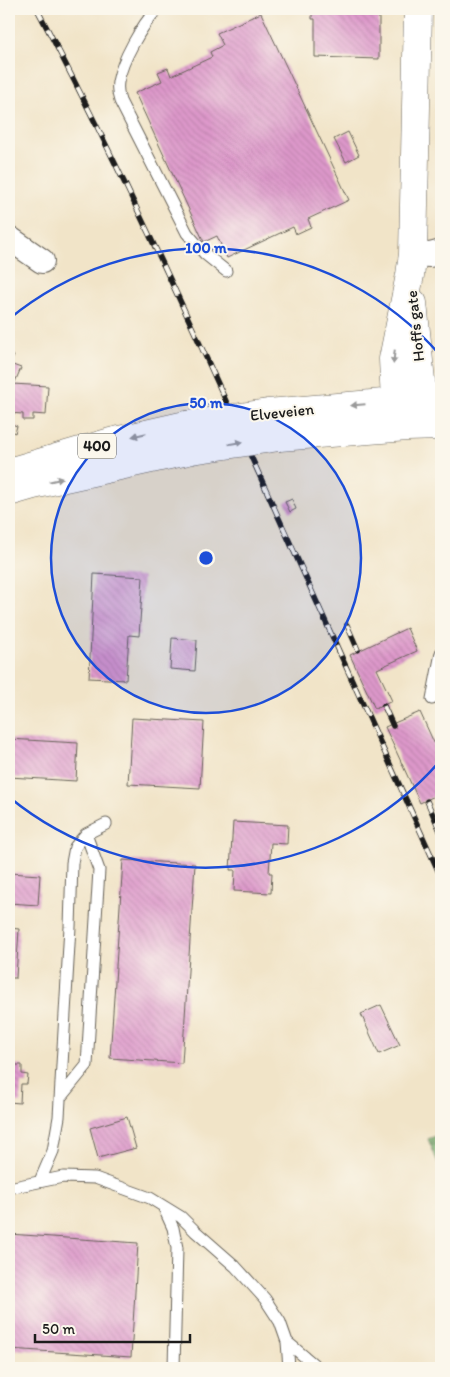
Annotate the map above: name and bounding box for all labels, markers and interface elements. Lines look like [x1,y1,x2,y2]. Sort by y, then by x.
text: 100 m [185,239,227,257]
street label: Hoffs gate [402,289,428,362]
one-way arrow [390,349,398,365]
text: 50 m [189,394,223,412]
street label: Elveveien [249,399,315,425]
one-way arrow [349,401,365,409]
one-way arrow [130,432,146,440]
road number: 400 [78,434,116,458]
one-way arrow [228,439,244,447]
one-way arrow [48,476,63,484]
centre of rings [197,549,215,567]
scale bar [35,1312,190,1344]
text: 50 m [42,1320,75,1338]

